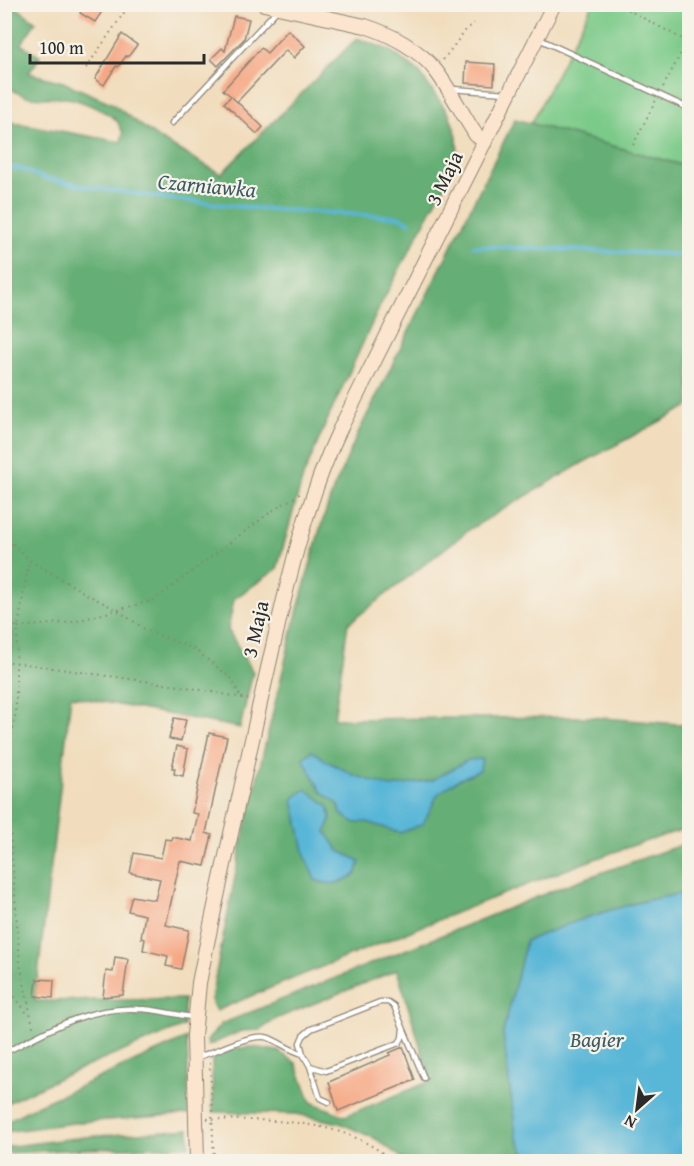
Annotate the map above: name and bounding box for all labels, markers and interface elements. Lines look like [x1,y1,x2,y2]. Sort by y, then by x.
scale bar [30,27,204,65]
text: 100 m [39,34,84,61]
street label: 3 Maja [417,145,471,211]
water label: Czarniawka [157,165,257,205]
street label: 3 Maja [233,597,277,660]
water label: Bagier [569,1023,625,1055]
north arrow [607,1079,667,1139]
text: N [619,1109,640,1135]

